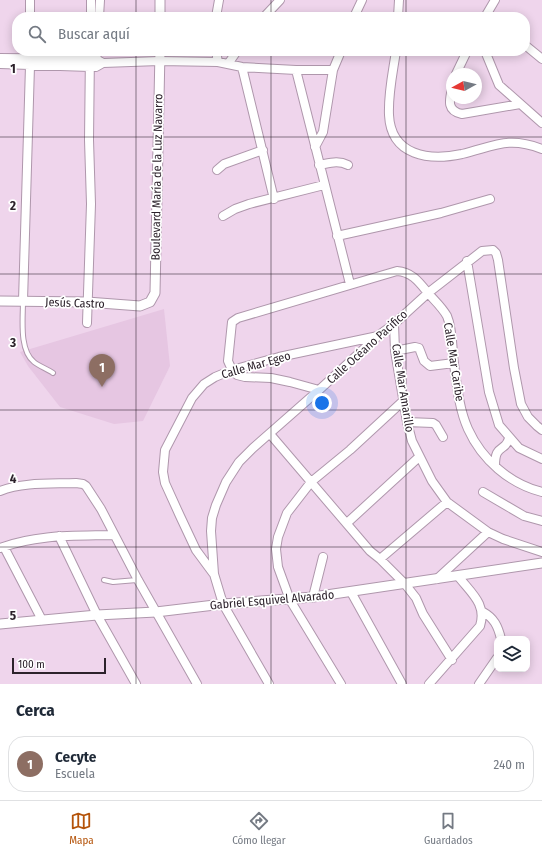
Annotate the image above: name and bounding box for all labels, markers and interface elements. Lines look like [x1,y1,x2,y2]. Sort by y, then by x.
search box [12,12,530,56]
icon: search [26,23,48,45]
text: Buscar aquí [58,25,130,43]
text: 1 [10,61,16,76]
north arrow [446,68,482,104]
street label: Boulevard María de la Luz Navarro [149,93,165,261]
text: 2 [9,198,16,213]
street label: Jesús Castro [45,295,105,311]
street label: Calle Océano Pacifico [324,307,410,387]
street label: Calle Mar Caribe [441,322,467,402]
text: 3 [9,335,16,350]
street label: Calle Mar Amarillo [389,343,417,433]
street label: Calle Mar Egeo [220,348,292,382]
pin: 1 [89,354,115,387]
your location [312,393,332,413]
text: 4 [10,471,17,486]
street label: Gabriel Esquivel Alvarado [209,588,335,612]
text: 5 [10,608,16,623]
map controls [494,636,530,672]
button: layers [494,636,530,672]
scale bar [12,656,106,675]
text: 100 m [18,658,45,671]
text: Cerca [16,700,55,721]
text: Cecyte [55,748,96,766]
text: 1 [27,757,33,772]
text: 240 m [493,757,525,772]
text: Escuela [55,766,95,781]
tab: Mapa [69,810,94,847]
tab: Cómo llegar [232,810,286,847]
tab: Guardados [424,810,473,847]

